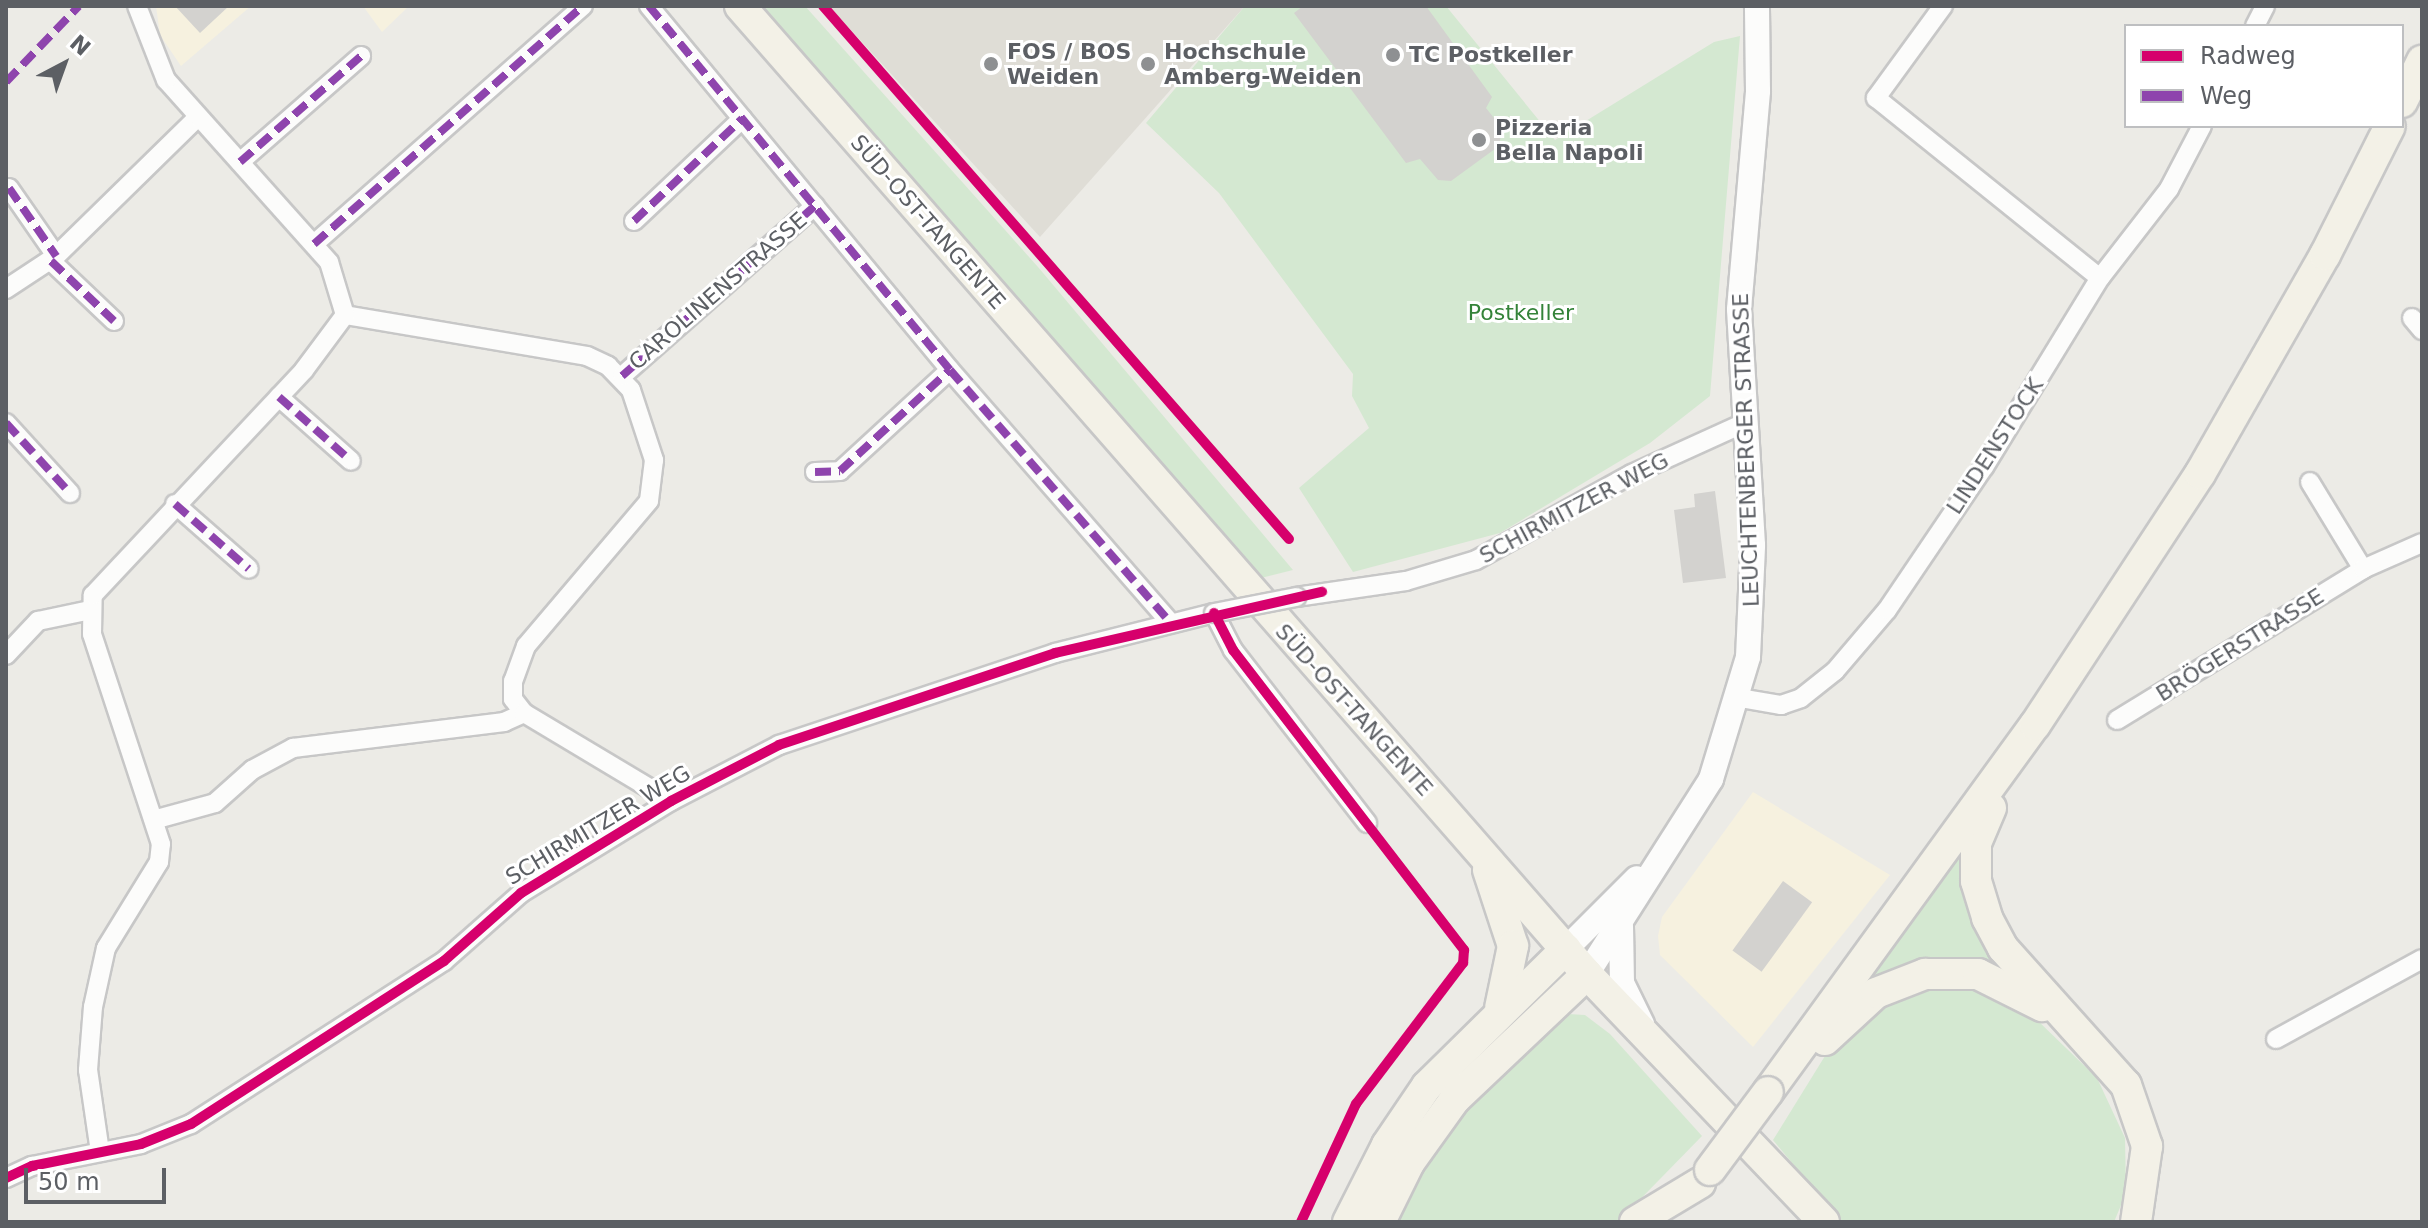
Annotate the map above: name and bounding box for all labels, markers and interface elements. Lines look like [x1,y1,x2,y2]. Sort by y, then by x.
north arrow [24,24,104,104]
legend [2124,24,2404,128]
text: N [65,30,95,61]
place label: FOS / BOS Weiden [1007,38,1131,90]
place label: Hochschule Amberg-Weiden [1164,38,1362,90]
place label: TC Postkeller [1409,42,1572,68]
text: Radweg [2200,42,2296,70]
marker: TC Postkeller [1384,46,1402,64]
marker: FOS / BOS Weiden [982,55,1000,73]
marker: Hochschule Amberg-Weiden [1139,55,1157,73]
text: Weg [2200,82,2252,110]
place label: Pizzeria Bella Napoli [1495,114,1643,166]
street label: SÜD-OST-TANGENTE [845,130,1011,314]
marker: Pizzeria Bella Napoli [1470,131,1488,149]
street label: CAROLINENSTRASSE [624,206,812,376]
street label: LEUCHTENBERGER STRASSE [1727,293,1765,607]
park label: Postkeller [1468,300,1574,326]
street label: LINDENSTOCK [1941,373,2049,519]
street label: SCHIRMITZER WEG [1475,447,1673,569]
street label: BRÖGERSTRASSE [2151,583,2329,707]
street label: SÜD-OST-TANGENTE [1270,619,1438,801]
street label: SCHIRMITZER WEG [501,759,695,891]
scale bar [28,1152,170,1202]
text: 50 m [38,1168,100,1196]

